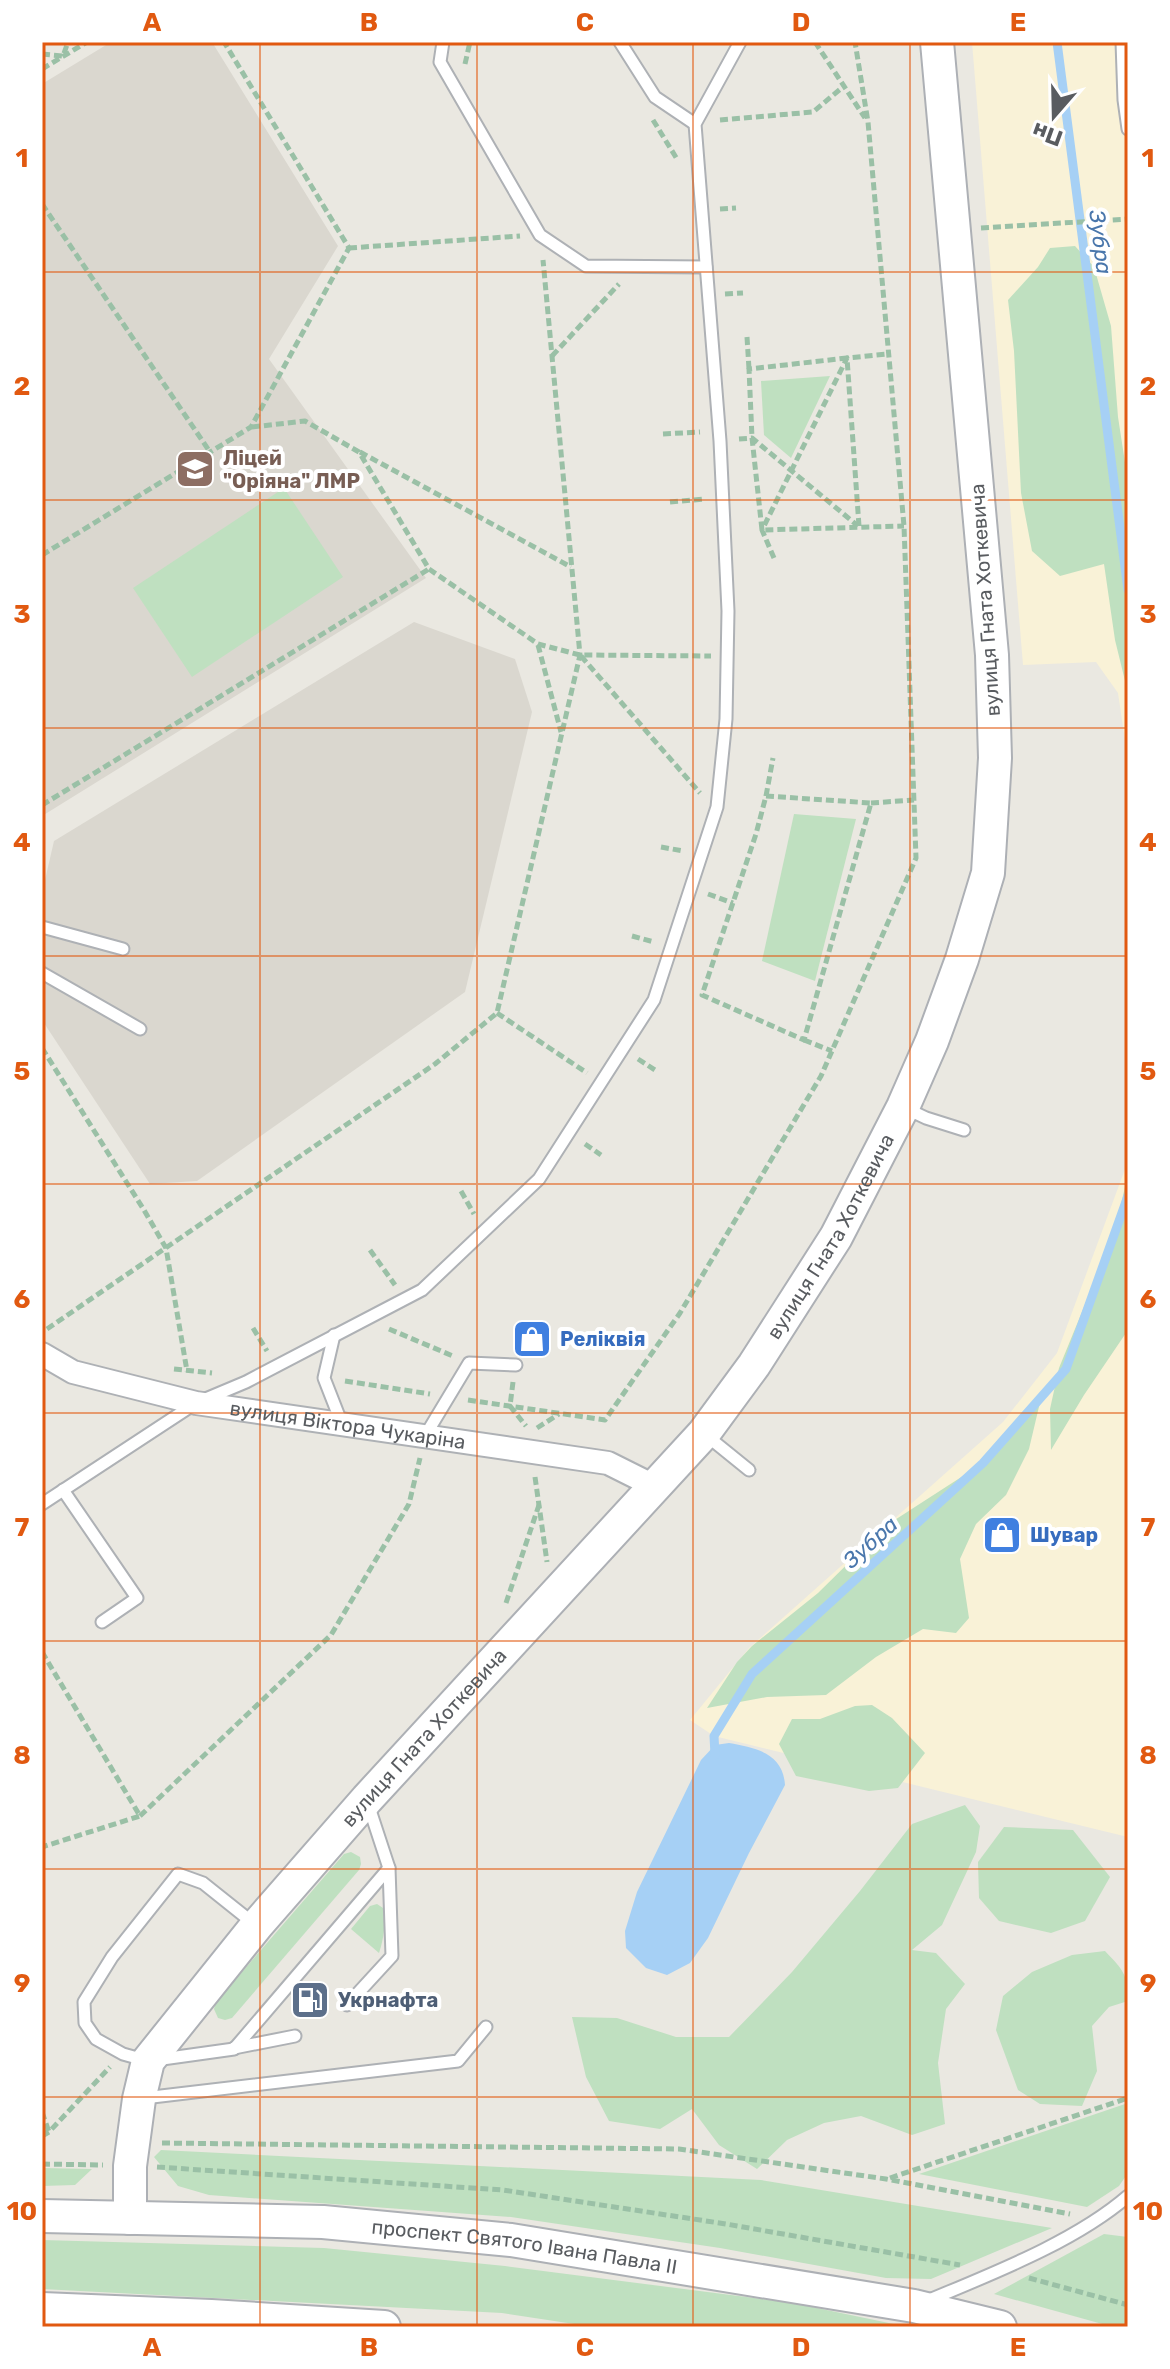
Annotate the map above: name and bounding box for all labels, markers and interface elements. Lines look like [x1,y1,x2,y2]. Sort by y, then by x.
text: A [143,7,162,38]
text: B [360,7,378,38]
text: C [576,7,594,38]
text: D [792,7,810,38]
text: E [1010,7,1026,38]
north arrow [1014,76,1094,156]
text: Пн [1028,116,1066,152]
text: 1 [16,143,28,174]
text: 1 [1142,143,1154,174]
water label: Зубра [1083,207,1118,276]
text: 2 [14,371,30,402]
text: 2 [1140,371,1156,402]
place label: Ліцей "Оріяна" ЛМР [223,446,360,493]
school or university icon: Ліцей "Оріяна" ЛМР [174,448,216,490]
street label: вулиця Гната Хоткевича [965,483,1005,717]
text: 3 [13,599,31,630]
text: 3 [1139,599,1157,630]
text: 4 [13,827,31,858]
text: 4 [1139,827,1157,858]
text: 5 [14,1056,30,1087]
text: 5 [1140,1056,1156,1087]
street label: вулиця Гната Хоткевича [762,1130,899,1343]
text: 6 [14,1284,31,1315]
text: 6 [1140,1284,1157,1315]
shop icon: Реліквія [511,1318,553,1360]
place label: Реліквія [560,1327,646,1351]
street label: вулиця Віктора Чукаріна [228,1396,467,1454]
water label: Зубра [837,1511,903,1575]
text: 7 [15,1512,30,1543]
text: 7 [1141,1512,1156,1543]
shop icon: Шувар [981,1514,1023,1556]
place label: Шувар [1030,1523,1098,1547]
street label: вулиця Гната Хоткевича [336,1643,512,1832]
text: 8 [13,1740,31,1771]
text: 8 [1139,1740,1157,1771]
text: 9 [14,1968,30,1999]
text: 9 [1140,1968,1156,1999]
fuel station icon: Укрнафта [289,1979,331,2021]
place label: Укрнафта [338,1988,438,2012]
text: 10 [7,2196,37,2227]
text: 10 [1133,2196,1163,2227]
street label: проспект Святого Івана Павла II [370,2215,679,2279]
text: A [143,2332,162,2363]
text: B [360,2332,378,2363]
text: C [576,2332,594,2363]
text: D [792,2332,810,2363]
text: E [1010,2332,1026,2363]

